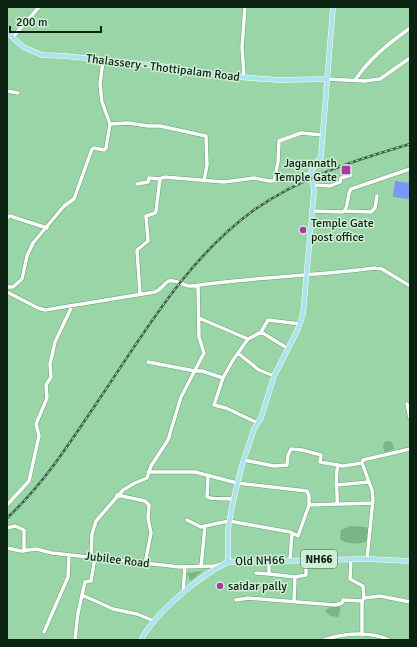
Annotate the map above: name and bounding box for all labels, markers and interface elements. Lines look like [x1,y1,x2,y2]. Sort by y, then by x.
scale bar [10,8,101,34]
text: 200 m [16,15,48,30]
street label: Thalassery - Thottipalam Road [85,51,241,85]
place label: Jagannath Temple Gate [274,156,337,185]
marker: Jagannath Temple Gate [340,164,352,176]
place label: Temple Gate post office [311,216,374,245]
marker: Temple Gate post office [298,225,308,235]
street label: Jubilee Road [84,549,150,571]
road number: NH66 [301,550,337,568]
street label: Old NH66 [235,553,285,569]
place label: saidar pally [228,579,287,594]
marker: saidar pally [215,581,225,591]

